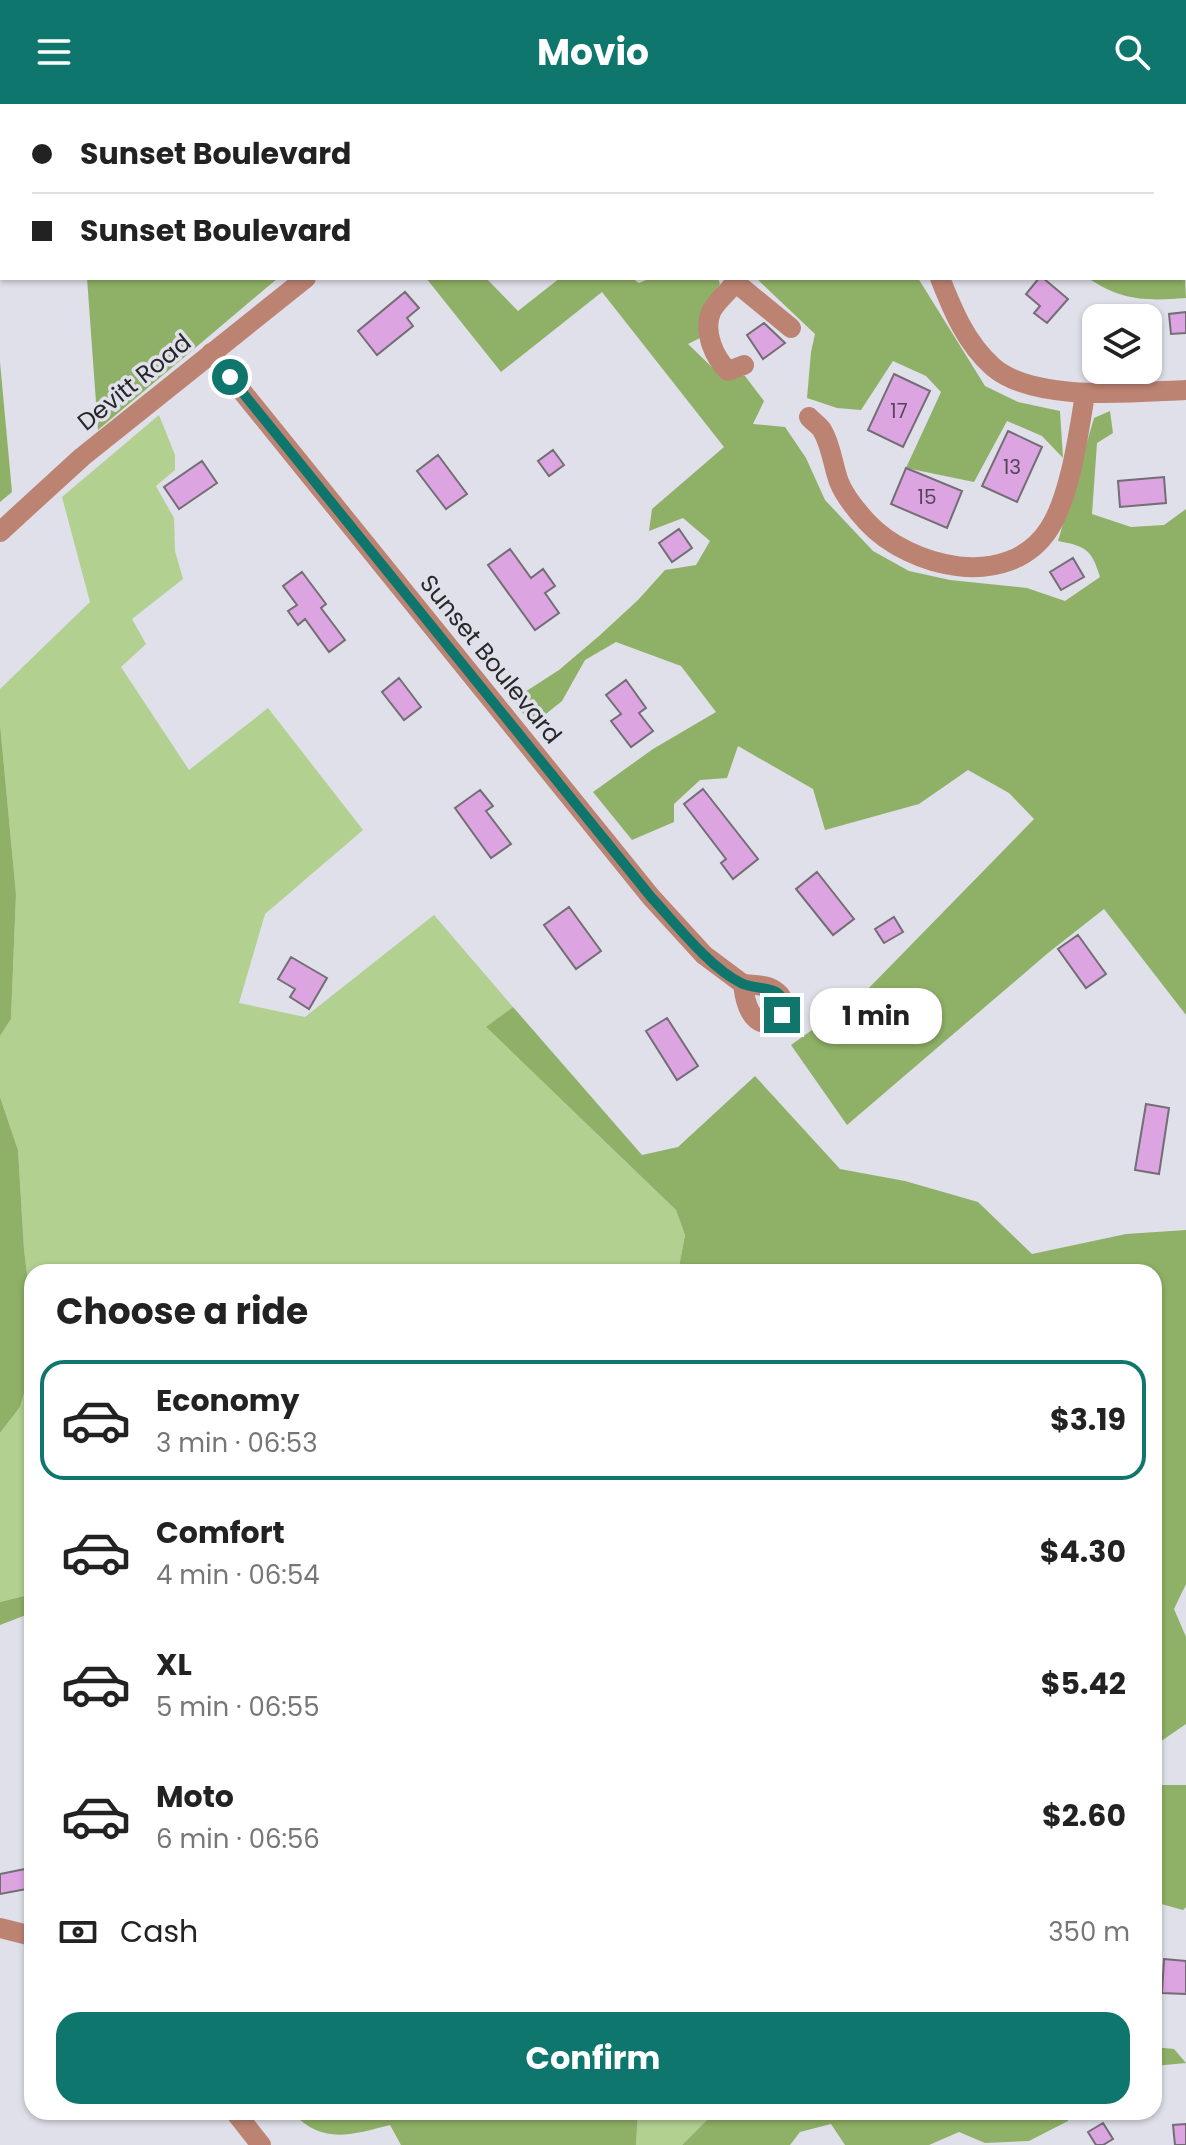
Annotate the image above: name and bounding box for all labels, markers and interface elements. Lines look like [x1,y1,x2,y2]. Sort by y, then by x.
text: Movio [537,27,649,78]
icon: menu [32,30,76,74]
icon: search [1110,30,1154,74]
text: Sunset Boulevard [80,132,351,175]
text: Sunset Boulevard [80,209,351,252]
map controls [1082,304,1162,384]
button: layers [1082,304,1162,384]
street label: Devitt Road [70,326,198,438]
route start [212,359,248,395]
house number: 17 [890,397,908,425]
house number: 13 [1003,453,1021,481]
house number: 15 [918,483,936,511]
street label: Sunset Boulevard [413,568,569,750]
callout: 1 min [810,987,942,1043]
route end [764,997,800,1033]
text: 1 min [842,998,910,1034]
text: Choose a ride [56,1286,308,1337]
text: Economy [156,1379,300,1422]
icon: car [60,1384,132,1456]
text: $3.19 [1050,1398,1126,1441]
text: 3 min · 06:53 [156,1425,318,1461]
text: Comfort [156,1511,285,1554]
icon: car [60,1516,132,1588]
text: $4.30 [1040,1530,1126,1573]
text: 4 min · 06:54 [156,1557,320,1593]
text: XL [156,1643,192,1686]
icon: car [60,1648,132,1720]
text: $5.42 [1041,1662,1126,1705]
text: 5 min · 06:55 [156,1689,320,1725]
text: Moto [156,1775,234,1818]
icon: car [60,1780,132,1852]
text: $2.60 [1042,1794,1126,1837]
text: 6 min · 06:56 [156,1821,320,1857]
icon: cash [56,1910,100,1954]
text: Cash [120,1910,198,1953]
text: 350 m [1048,1914,1130,1950]
button: Confirm [56,2012,1130,2104]

